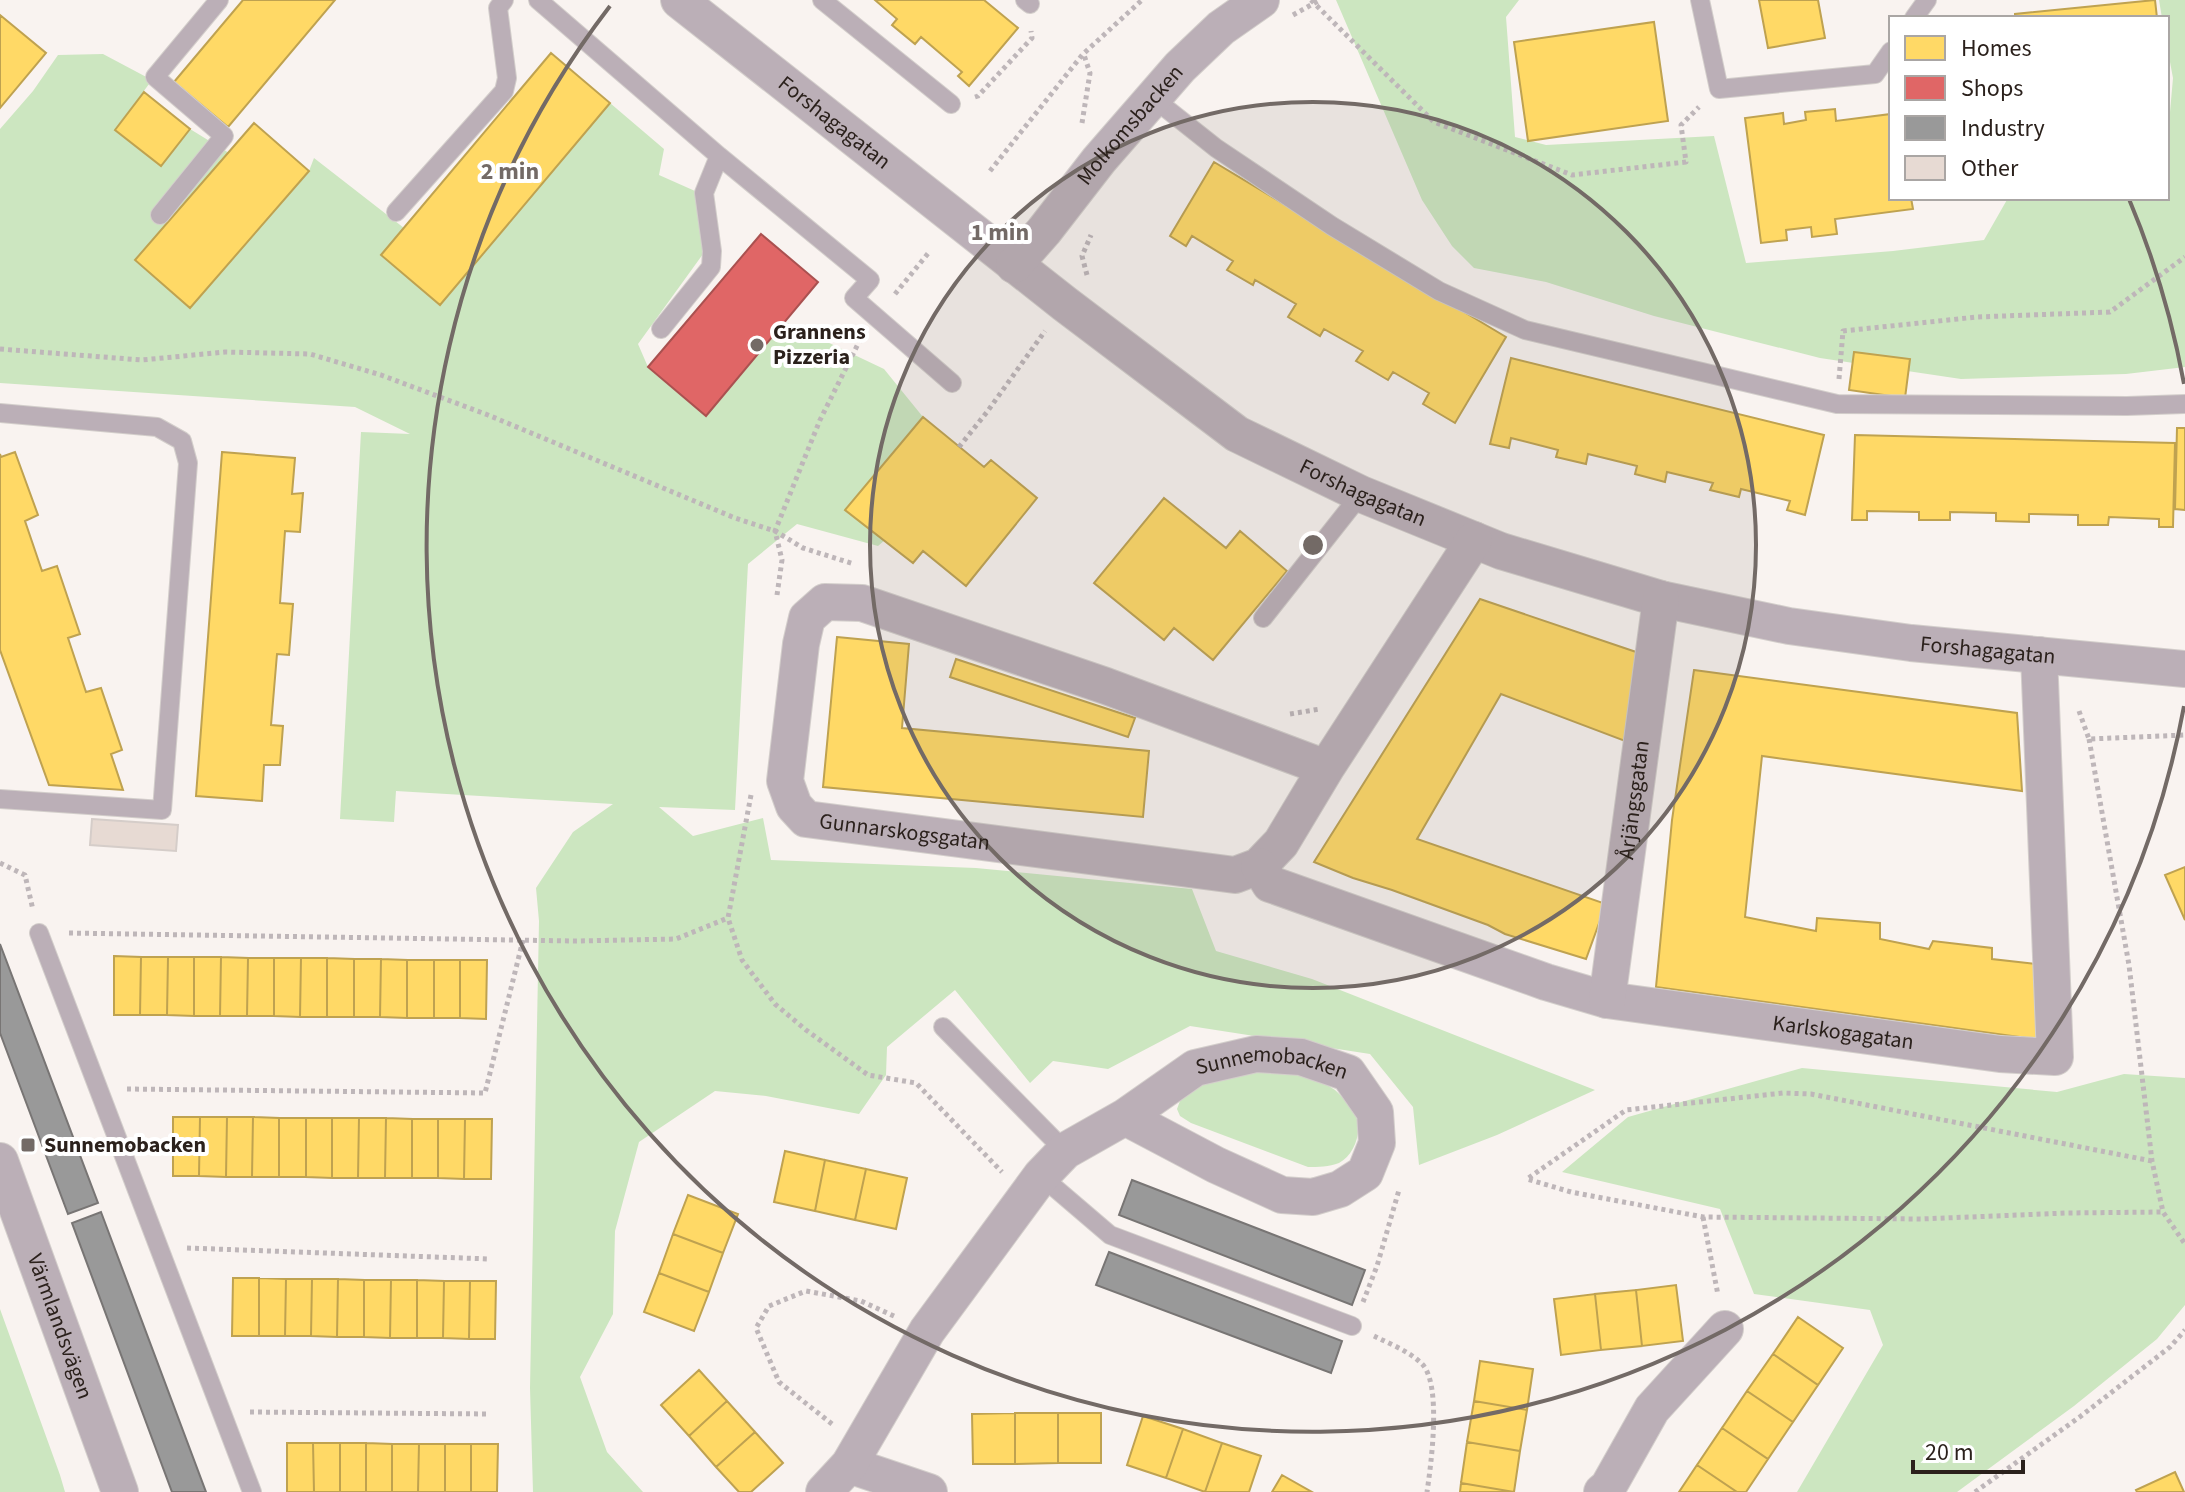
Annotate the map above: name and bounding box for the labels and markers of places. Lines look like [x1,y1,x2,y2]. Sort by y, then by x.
place label: Grannens Pizzeria [773,316,866,373]
marker: Grannens Pizzeria [748,336,766,354]
centre of rings [1299,531,1327,559]
place label: Sunnemobacken [44,1129,206,1161]
marker: Sunnemobacken [19,1136,37,1154]

